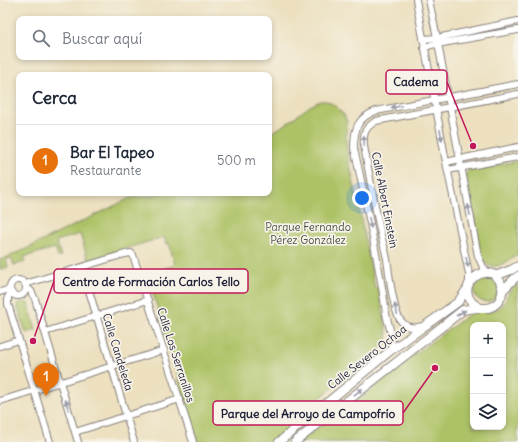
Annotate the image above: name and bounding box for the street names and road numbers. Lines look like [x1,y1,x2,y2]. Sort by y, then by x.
street label: Calle Albert Einstein [369,151,401,249]
street label: Calle Los Serranillos [154,306,198,404]
street label: Calle Candeleda [100,312,136,392]
street label: Calle Severo Ochoa [325,322,409,392]

